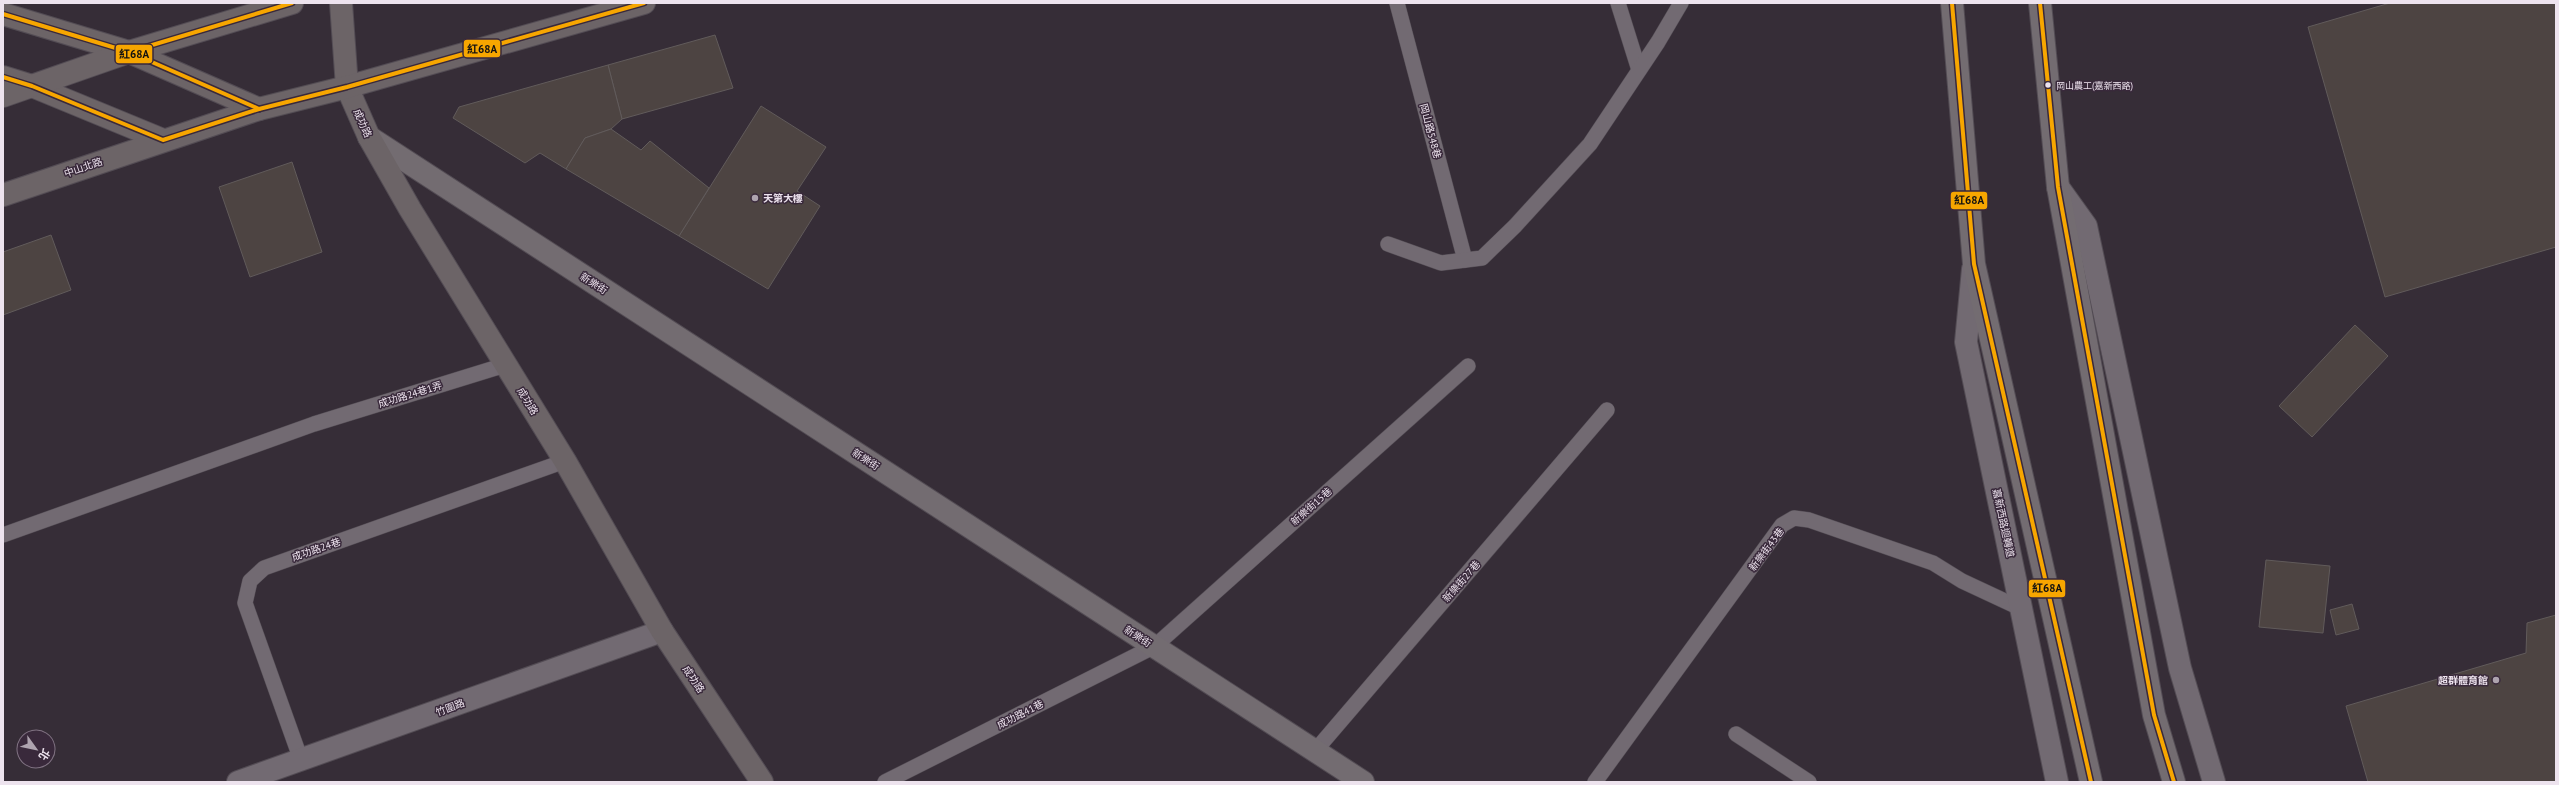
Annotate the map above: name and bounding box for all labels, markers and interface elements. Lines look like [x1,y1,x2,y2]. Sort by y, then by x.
line badge: 紅68A [463,39,501,58]
text: 紅68A [467,42,497,56]
line badge: 紅68A [115,44,153,64]
text: 紅68A [119,47,149,61]
marker: 岡山農工(嘉新西路) [2043,80,2053,90]
place label: 岡山農工(嘉新西路) [2056,80,2133,92]
street label: 岡山路548巷 [1417,102,1444,160]
street label: 成功路 [351,107,375,140]
street label: 中山北路 [62,155,104,180]
line badge: 紅68A [1950,191,1988,210]
place label: 天第大樓 [763,192,803,205]
marker: 天第大樓 [750,193,760,203]
text: 紅68A [1954,193,1984,207]
street label: 新樂街 [578,270,610,297]
street label: 成功路24巷1弄 [377,379,444,410]
street label: 成功路 [514,385,541,417]
street label: 新樂街 [850,446,882,473]
street label: 新樂街15巷 [1288,485,1335,528]
street label: 嘉新西路迴轉道 [1990,488,2017,559]
street label: 新樂街43巷 [1746,525,1787,574]
street label: 成功路24巷 [290,535,342,564]
street label: 新樂街27巷 [1440,558,1483,605]
line badge: 紅68A [2028,579,2066,598]
text: 紅68A [2032,581,2062,595]
street label: 新樂街 [1122,623,1154,650]
street label: 成功路 [680,663,707,695]
place label: 超群體育館 [2438,674,2488,687]
marker: 超群體育館 [2491,675,2501,685]
street label: 竹圍路 [434,696,466,719]
street label: 成功路41巷 [995,697,1046,732]
north arrow [16,729,56,769]
text: 北 [36,746,53,763]

